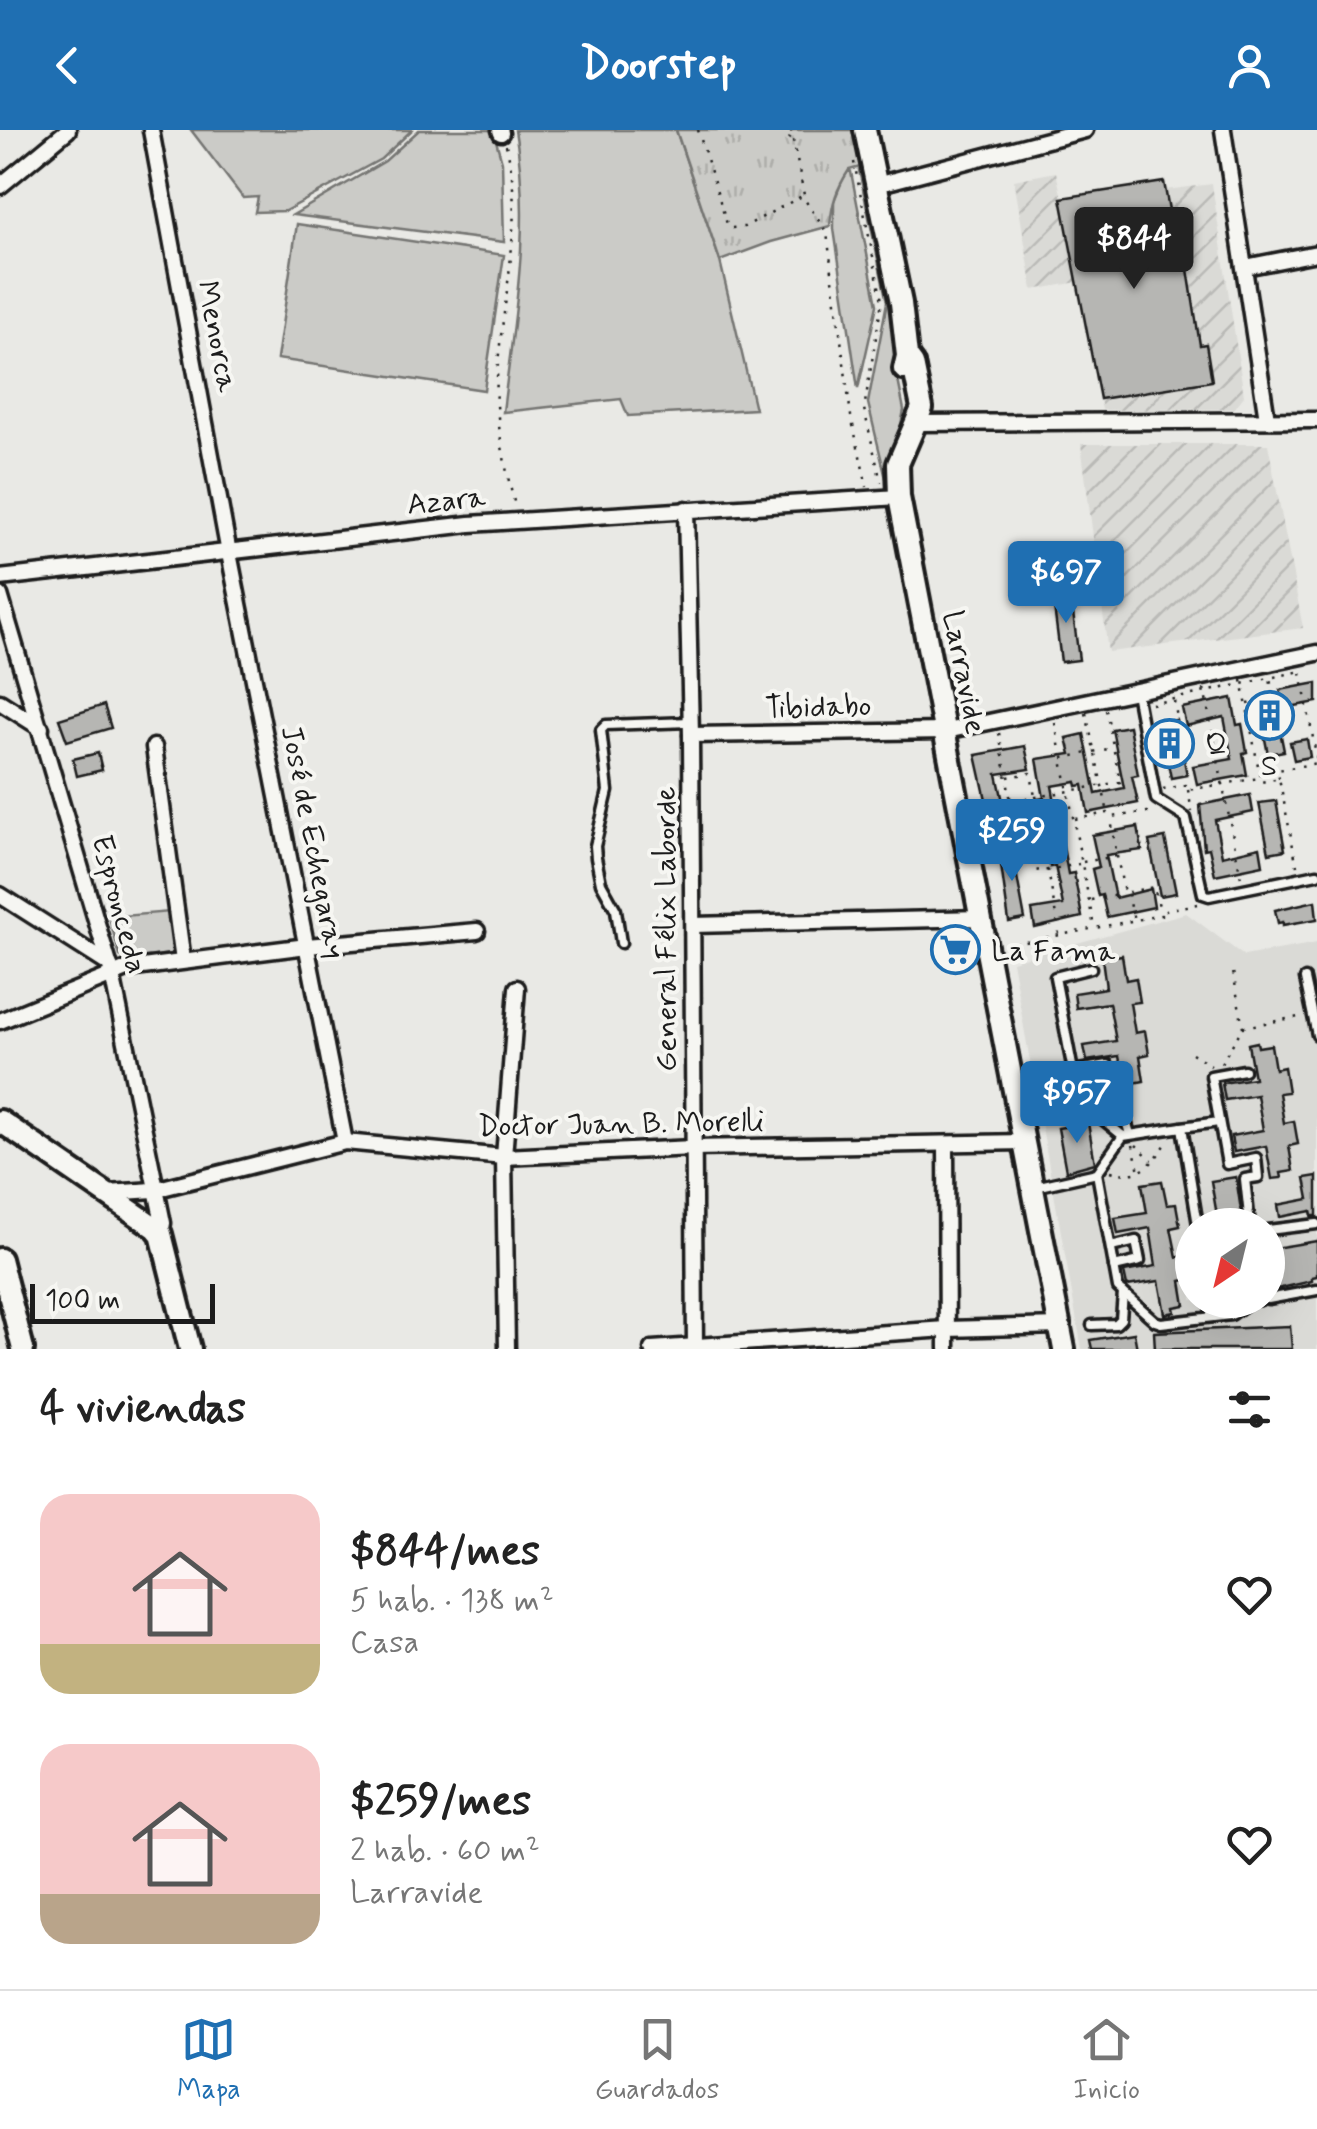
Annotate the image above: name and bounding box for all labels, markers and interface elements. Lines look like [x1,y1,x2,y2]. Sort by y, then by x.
text: Doorstep [580,36,737,95]
icon: back [40,38,95,93]
icon: person [1222,38,1277,93]
pin: $844 [1075,207,1193,292]
text: $844 [1096,218,1172,260]
street label: Menorca [187,277,247,396]
street label: Azara [405,478,488,525]
pin: $697 [1007,541,1125,626]
text: $697 [1030,552,1102,594]
street label: Larravide [932,607,995,737]
street label: Tibidabo [764,687,872,728]
building icon: S [1243,690,1295,742]
building icon: Q [1144,718,1196,770]
street label: José de Echegaray [271,722,354,962]
place label: Q [1205,726,1227,765]
place label: S [1261,747,1277,786]
street label: General Félix Laborde [647,786,686,1072]
pin: $259 [953,799,1071,884]
text: $259 [978,810,1046,852]
street label: Espronceda [81,831,156,978]
supermarket icon: La Fama [930,924,982,976]
place label: La Fama [991,932,1116,971]
pin: $957 [1018,1061,1136,1146]
text: $957 [1042,1072,1112,1114]
street label: Doctor Juan B. Morelli [478,1103,764,1146]
north arrow [1175,1208,1285,1318]
map controls [1175,1208,1285,1318]
scale bar [30,1279,215,1324]
text: 100 m [45,1283,120,1320]
text: 4 viviendas [40,1382,246,1437]
icon: filters [1222,1382,1277,1437]
text: $844/mes [350,1525,540,1580]
icon: home [120,1534,240,1654]
icon: heart [1222,1567,1277,1622]
text: 5 hab. · 138 m² [350,1580,554,1622]
text: Casa [350,1622,419,1664]
text: $259/mes [350,1775,531,1830]
icon: home [120,1784,240,1904]
icon: heart [1222,1817,1277,1872]
text: 2 hab. · 60 m² [350,1830,540,1872]
text: Larravide [350,1872,483,1914]
tab: Mapa [177,2012,241,2109]
tab: Guardados [595,2012,719,2109]
tab: Inicio [1073,2012,1140,2109]

